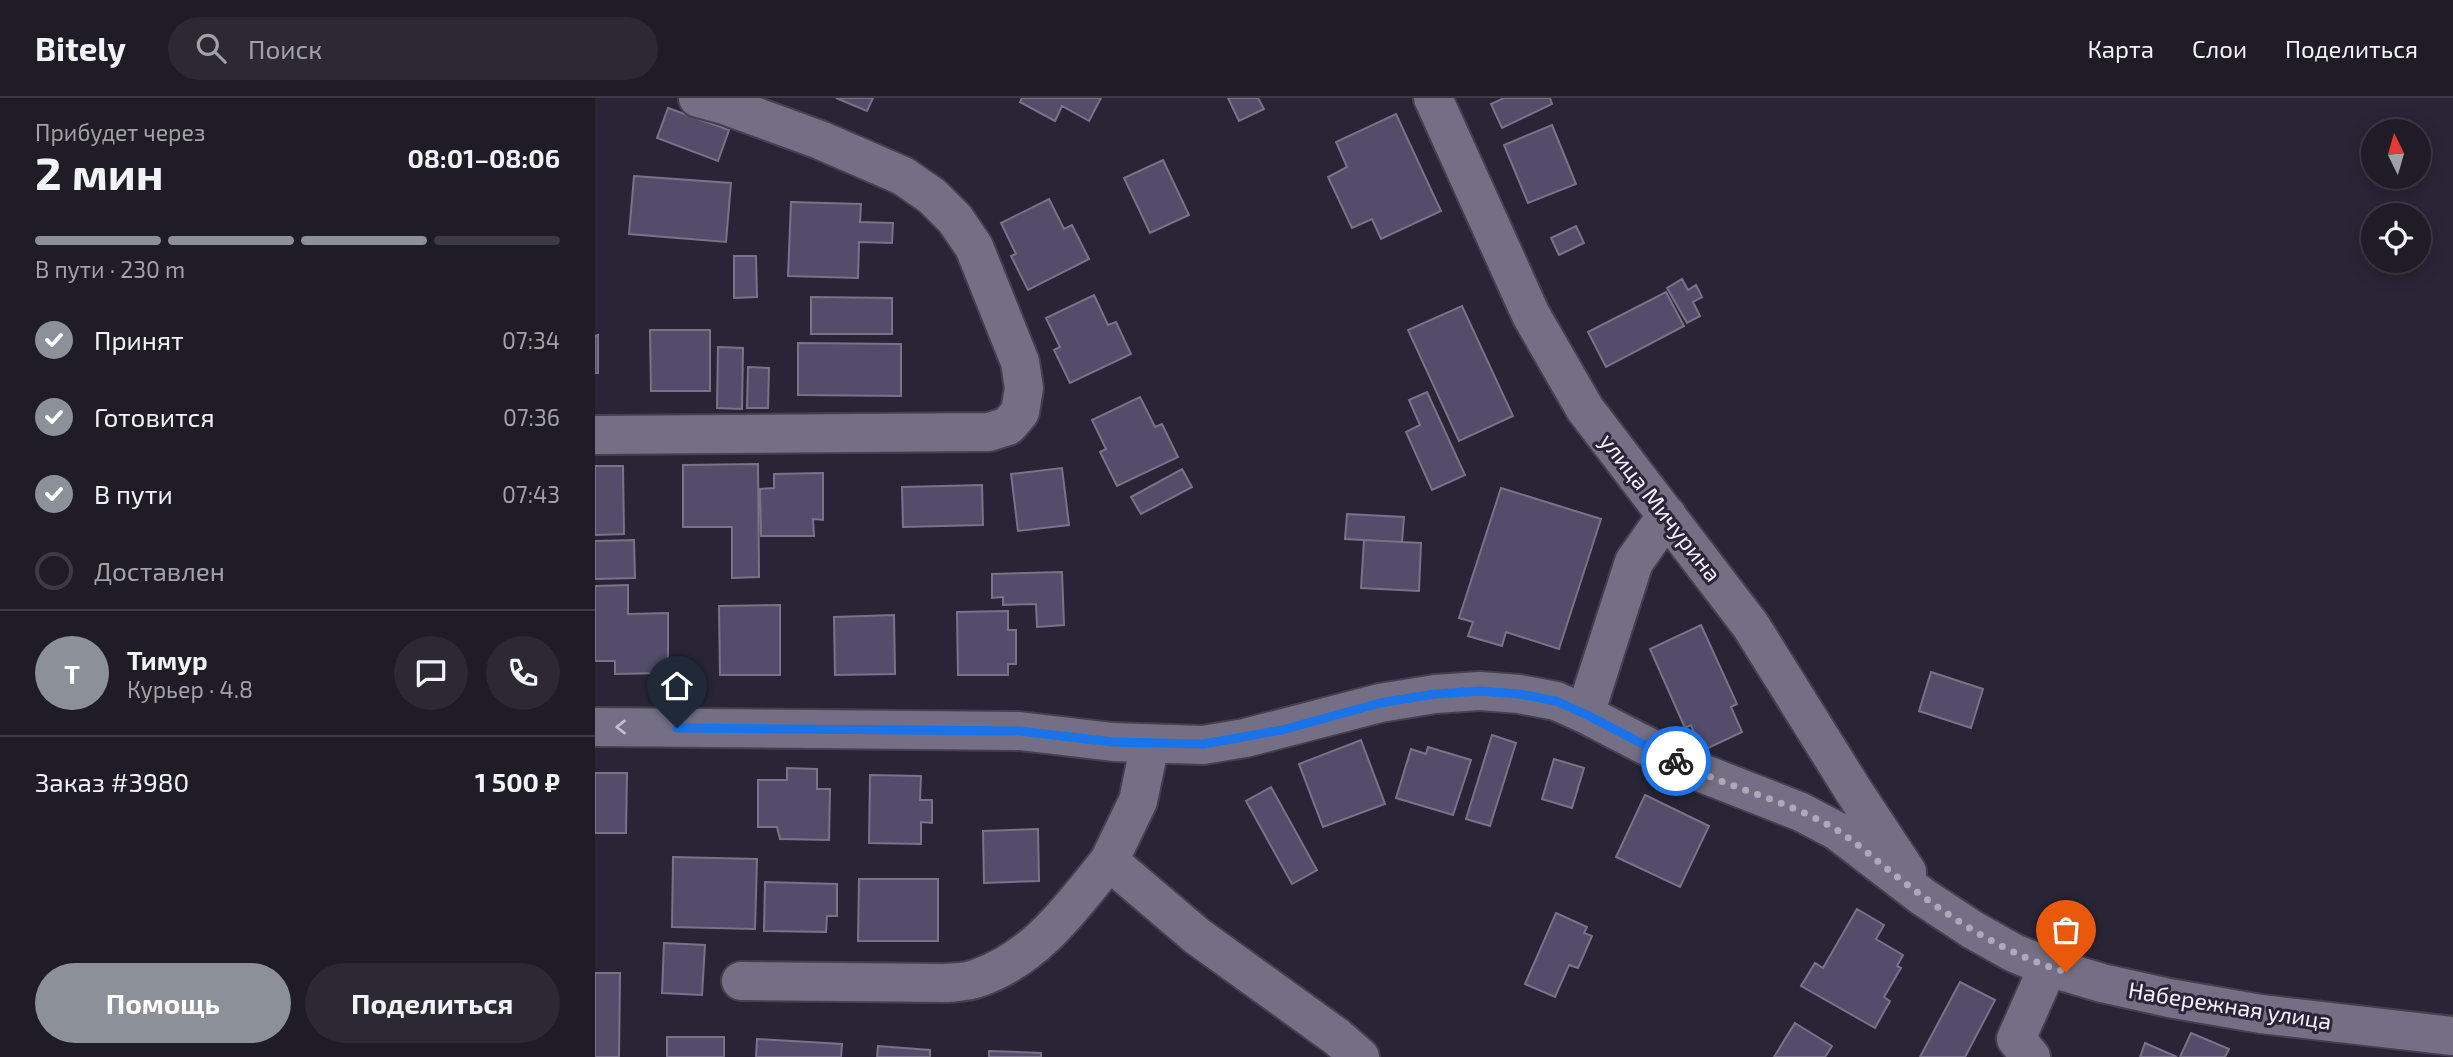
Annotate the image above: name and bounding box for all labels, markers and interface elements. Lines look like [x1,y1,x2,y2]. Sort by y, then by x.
search box [168,17,658,80]
text: Bitely [35,28,126,68]
icon: search [192,29,230,67]
text: Поиск [248,33,322,64]
text: Карта [2087,34,2154,63]
text: Слои [2192,34,2247,63]
text: Поделиться [2285,34,2418,63]
text: Прибудет через [35,118,205,146]
north arrow [2361,119,2431,189]
map controls [2361,119,2431,273]
text: 08:01–08:06 [407,142,560,173]
text: 2 мин [35,144,164,199]
button: locate [2361,203,2431,273]
text: В пути · 230 m [35,255,185,283]
icon: check [35,321,73,359]
text: Принят [94,324,184,355]
text: 07:34 [502,326,560,354]
icon: check [35,398,73,436]
text: Готовится [94,401,215,432]
text: 07:36 [503,403,560,431]
street label: улица Мичурина [1594,427,1728,587]
icon: check [35,475,73,513]
text: В пути [94,478,173,509]
text: 07:43 [502,480,560,508]
text: Доставлен [94,555,225,586]
button: chat [394,636,468,710]
button: phone [486,636,560,710]
text: Тимур [127,644,208,675]
pin [647,656,707,728]
text: Т [64,658,80,689]
icon: home [658,667,696,705]
text: Курьер · 4.8 [127,675,253,703]
one-way arrow [615,720,626,735]
courier [1641,726,1711,796]
icon: bike [1657,742,1695,780]
text: Заказ #3980 [35,766,189,797]
text: 1 500 ₽ [475,766,560,797]
pin [2036,900,2096,972]
icon: bag [2047,911,2085,949]
button: Помощь [35,963,291,1043]
button: Поделиться [305,963,560,1043]
street label: Набережная улица [2126,975,2334,1036]

